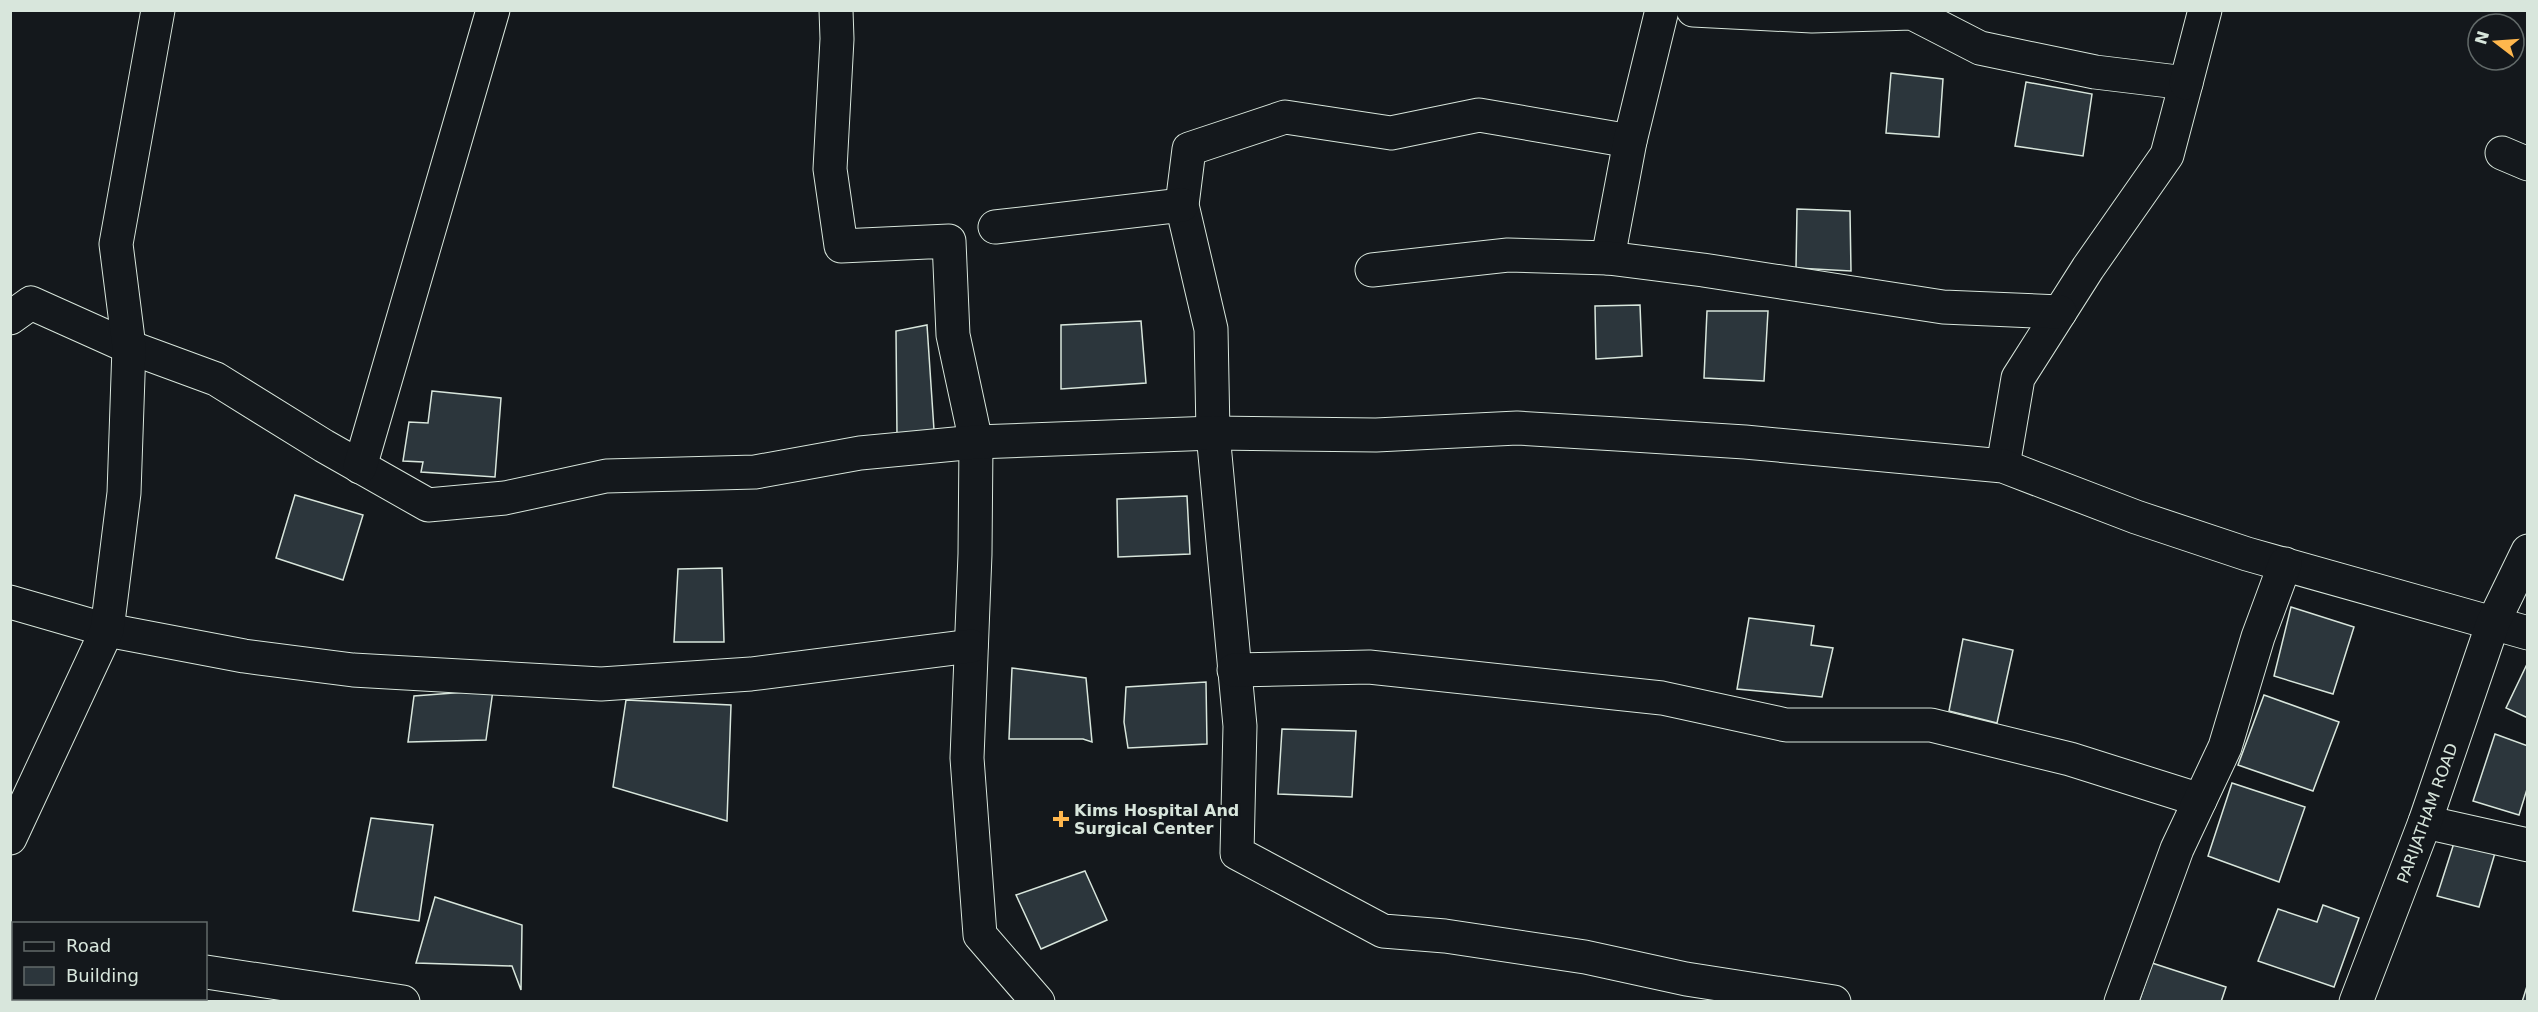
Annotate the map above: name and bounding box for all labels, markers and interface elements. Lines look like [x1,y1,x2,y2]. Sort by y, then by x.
north arrow [2466,12,2526,72]
text: N [2471,29,2493,47]
street label: PARIJATHAM ROAD [2393,740,2462,886]
place label: Kims Hospital And Surgical Center [1074,801,1239,838]
marker: Kims Hospital And Surgical Center [1052,810,1070,828]
legend [12,922,207,1000]
text: Road [66,935,111,956]
text: Building [66,965,139,986]

